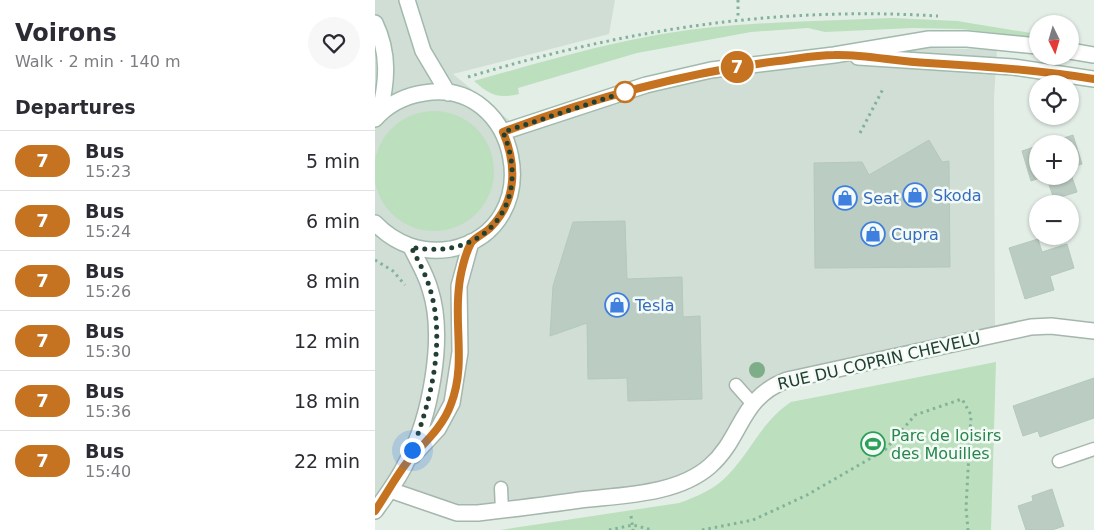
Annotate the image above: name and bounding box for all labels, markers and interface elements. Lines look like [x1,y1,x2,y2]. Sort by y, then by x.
north arrow [1029,15,1079,65]
map controls [1029,15,1079,245]
button: heart [308,17,360,69]
text: Voirons [15,19,117,47]
line badge: 7 [721,51,753,83]
text: Walk · 2 min · 140 m [15,52,180,71]
text: 7 [731,56,743,77]
button: locate [1029,75,1079,125]
unlabelled marker [614,81,636,103]
text: Departures [15,96,136,118]
button: + [1029,135,1079,185]
text: Bus [85,140,124,162]
text: 7 [36,150,49,171]
text: 5 min [306,150,360,172]
text: 15:23 [85,162,131,181]
shop icon: Skoda [902,182,928,208]
shop icon: Seat [832,185,858,211]
place label: Skoda [933,186,982,205]
place label: Seat [863,189,899,208]
button: − [1029,195,1079,245]
text: Bus [85,200,124,222]
text: 7 [36,210,49,231]
text: 6 min [306,210,360,232]
shop icon: Cupra [860,221,886,247]
text: 15:24 [85,222,131,241]
place label: Cupra [891,225,939,244]
text: Bus [85,260,124,282]
text: 7 [36,270,49,291]
text: 8 min [306,270,360,292]
text: 15:26 [85,282,131,301]
shop icon: Tesla [604,292,630,318]
place label: Tesla [634,296,674,315]
text: Bus [85,320,124,342]
street label: RUE DU COPRIN CHEVELU [776,328,982,394]
text: 7 [36,330,49,351]
text: 12 min [294,330,360,352]
text: 15:30 [85,342,131,361]
text: Bus [85,380,124,402]
text: 7 [36,390,49,411]
text: 18 min [294,390,360,412]
text: 15:36 [85,402,131,421]
place label: Parc de loisirs des Mouilles [891,426,1001,463]
sports icon: Parc de loisirs des Mouilles [860,431,886,457]
your location [400,438,425,463]
text: Bus [85,440,124,462]
text: 7 [36,450,49,471]
text: 22 min [294,450,360,472]
text: 15:40 [85,462,131,481]

